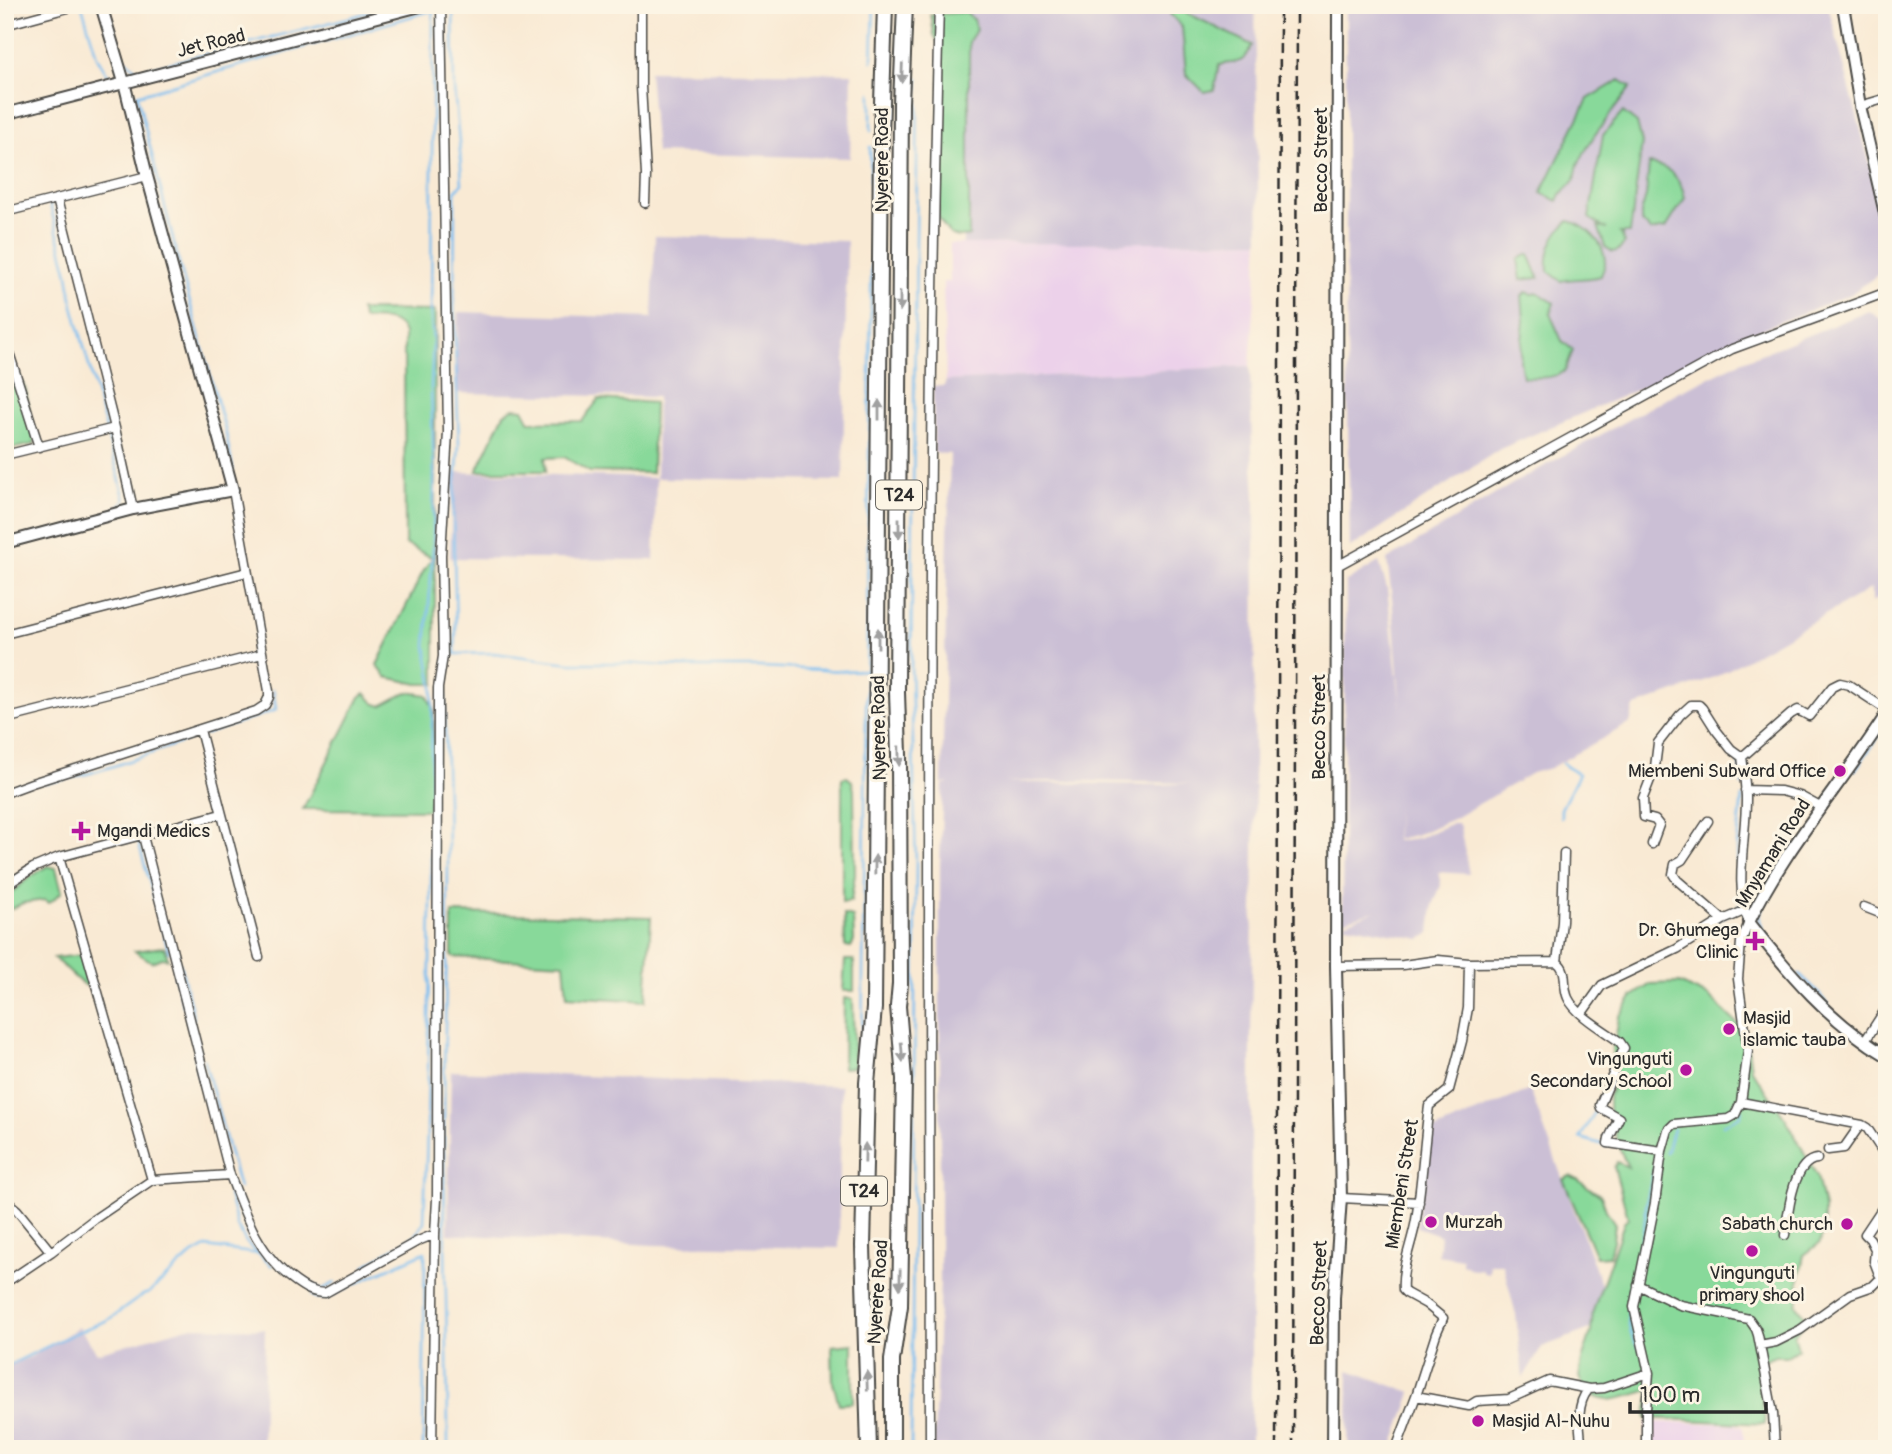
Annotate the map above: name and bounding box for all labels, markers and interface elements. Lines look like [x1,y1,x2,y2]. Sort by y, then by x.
street label: Jet Road [174,23,248,63]
one-way arrow [897,63,908,85]
street label: Nyerere Road [870,107,894,213]
street label: Becco Street [1309,107,1333,213]
one-way arrow [894,290,906,312]
one-way arrow [873,399,885,421]
road number: T24 [876,480,922,509]
one-way arrow [893,518,904,540]
one-way arrow [872,627,884,649]
street label: Becco Street [1307,674,1331,780]
street label: Nyerere Road [866,675,892,781]
one-way arrow [893,745,905,767]
place label: Miembeni Subward Office [1628,759,1827,783]
marker: Miembeni Subward Office [1832,763,1848,779]
street label: Mnyamani Road [1730,794,1816,912]
place label: Mgandi Medics [97,819,210,843]
marker: Mgandi Medics [71,821,91,841]
one-way arrow [869,854,881,876]
place label: Dr. Ghumega Clinic [1638,918,1739,964]
marker: Dr. Ghumega Clinic [1745,931,1765,951]
place label: Masjid islamic tauba [1743,1006,1846,1052]
marker: Masjid islamic tauba [1721,1021,1737,1037]
one-way arrow [897,1041,908,1063]
place label: Vingunguti Secondary School [1529,1047,1672,1093]
marker: Vingunguti Secondary School [1678,1062,1694,1078]
street label: Miembeni Street [1380,1117,1424,1251]
one-way arrow [859,1142,871,1164]
road number: T24 [841,1176,887,1206]
place label: Murzah [1445,1210,1503,1234]
place label: Sabath church [1721,1212,1833,1236]
marker: Murzah [1423,1214,1439,1230]
marker: Sabath church [1839,1216,1855,1232]
street label: Nyerere Road [862,1239,894,1345]
street label: Becco Street [1305,1240,1333,1346]
marker: Vingunguti primary shool [1744,1243,1760,1259]
place label: Vingunguti primary shool [1699,1261,1805,1307]
one-way arrow [895,1268,906,1290]
one-way arrow [861,1369,873,1391]
scale bar [1630,1370,1766,1414]
text: 100 m [1640,1382,1700,1409]
place label: Masjid Al-Nuhu [1492,1409,1610,1433]
marker: Masjid Al-Nuhu [1470,1413,1486,1429]

